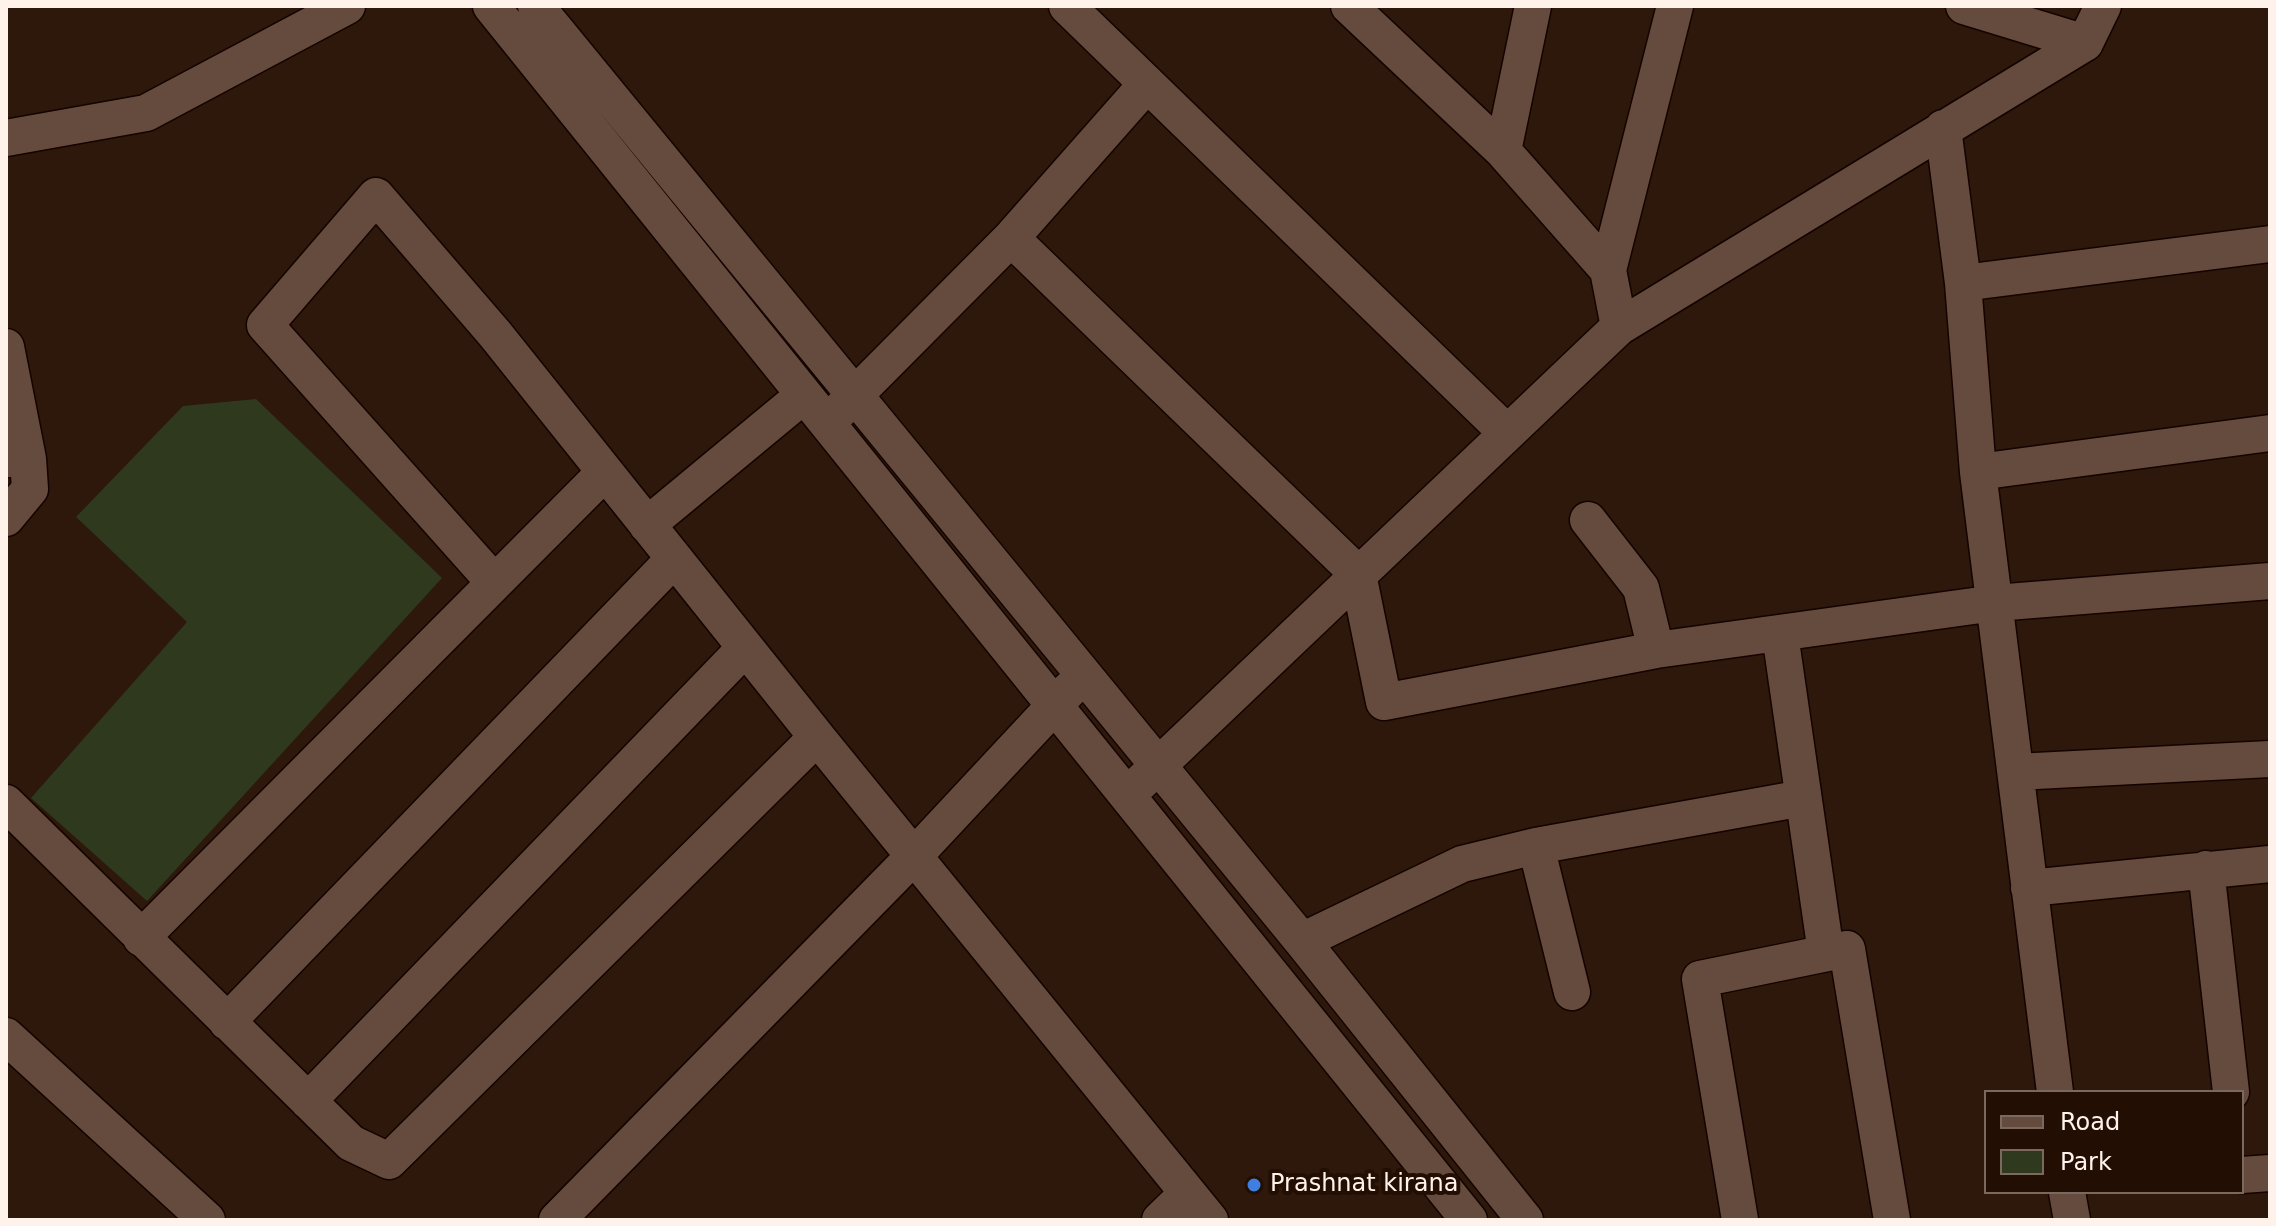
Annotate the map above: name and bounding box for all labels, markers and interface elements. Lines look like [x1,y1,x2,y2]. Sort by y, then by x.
legend [1984,1090,2244,1194]
text: Road [2060,1108,2120,1136]
text: Park [2060,1148,2112,1176]
place label: Prashnat kirana [1270,1171,1458,1199]
marker: Prashnat kirana [1245,1176,1263,1194]

